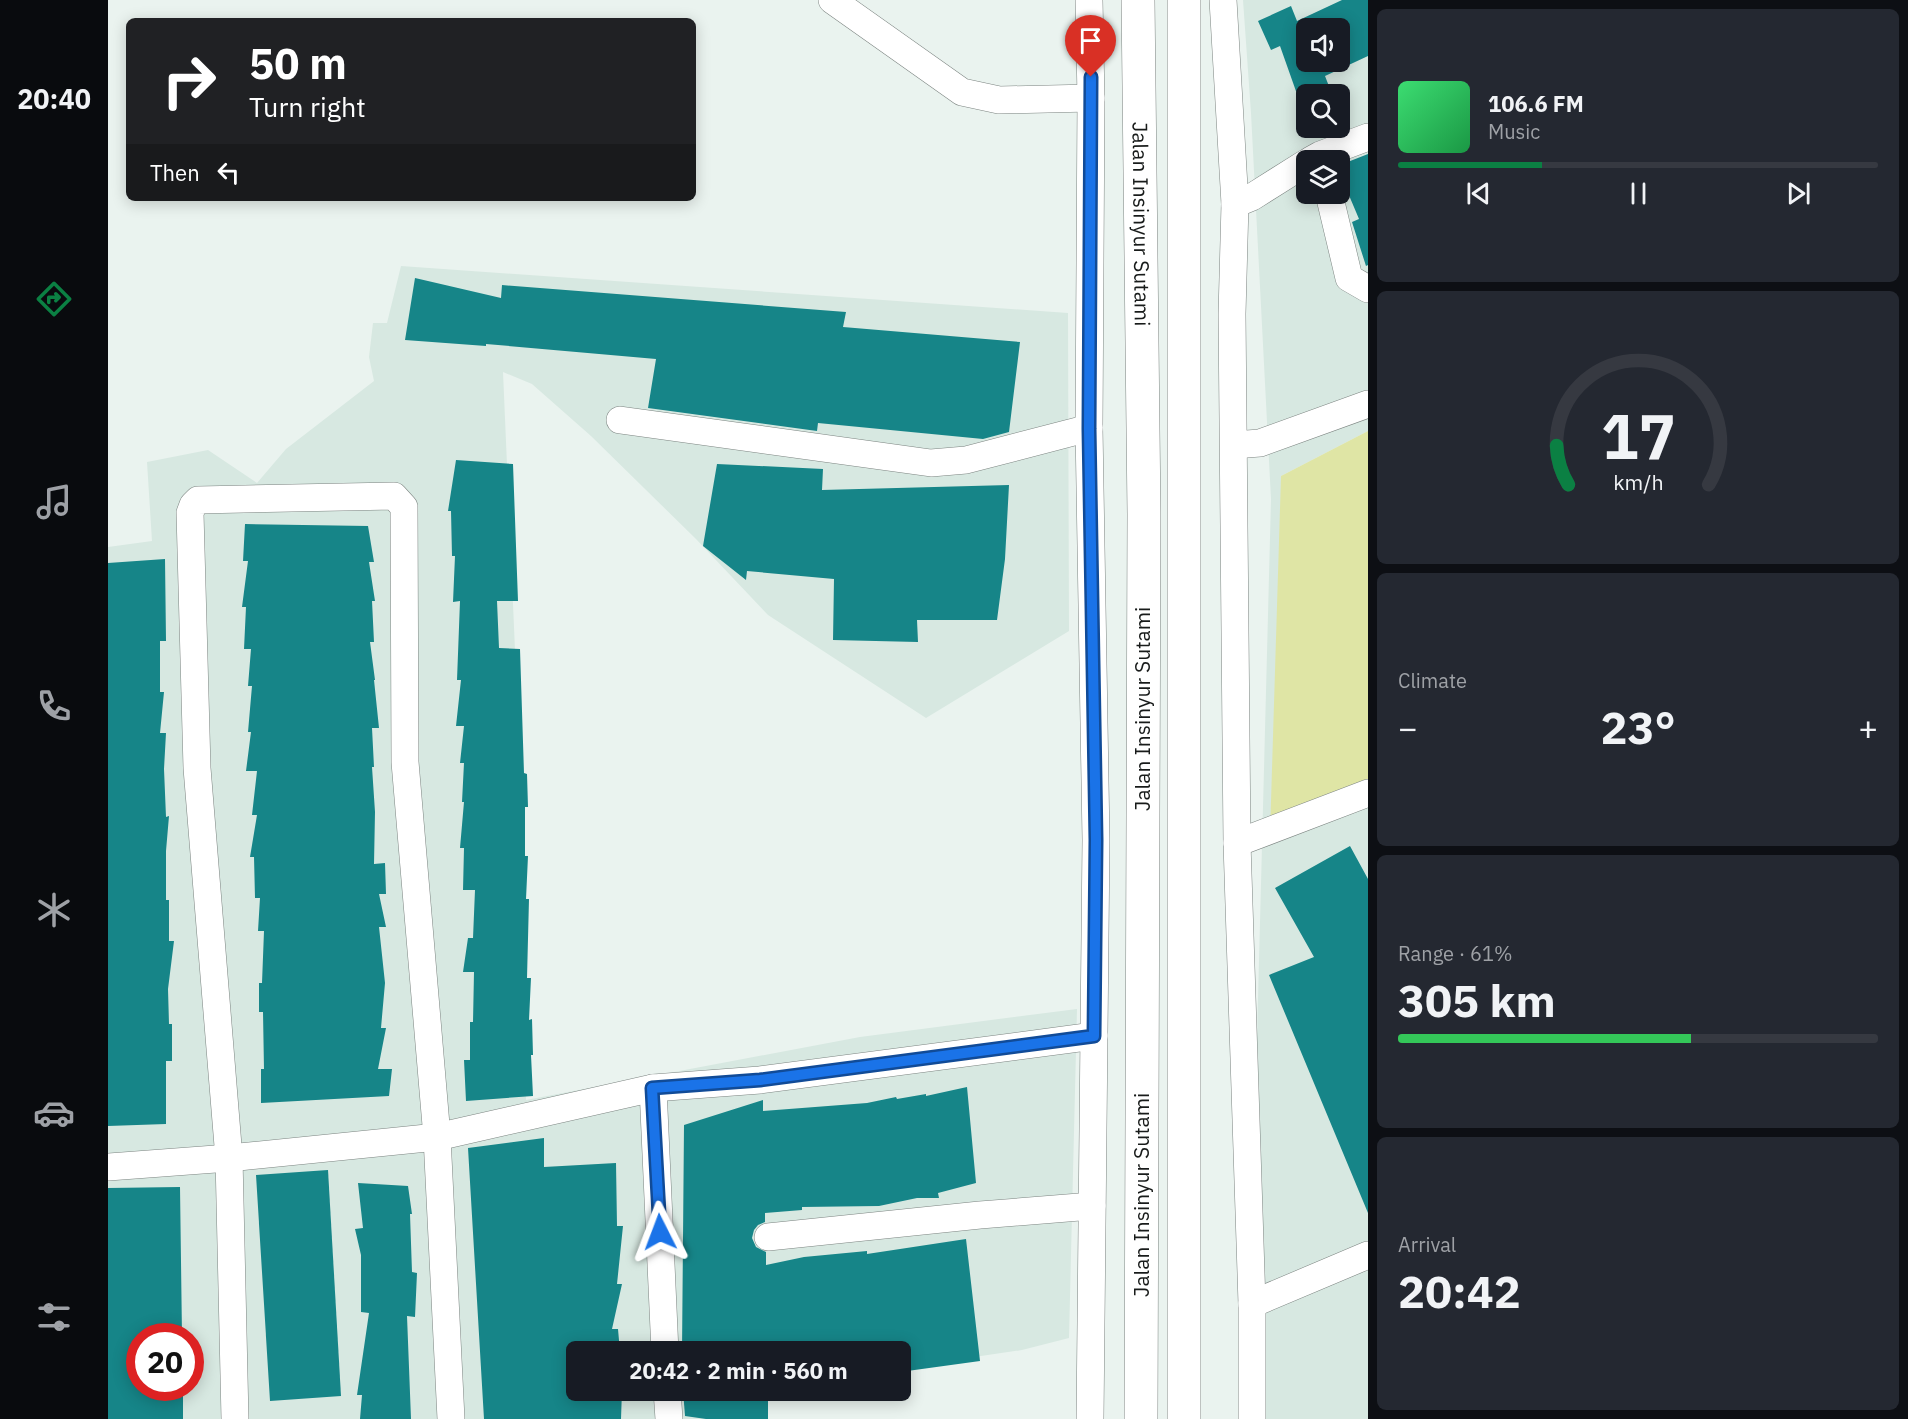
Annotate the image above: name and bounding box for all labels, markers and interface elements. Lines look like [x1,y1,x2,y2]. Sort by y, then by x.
pin [1065,15,1116,77]
map controls [1296,18,1350,204]
button: sound [1296,18,1350,72]
icon: arrive [1074,24,1107,57]
text: 50 m [249,36,347,91]
icon: right [150,42,228,120]
text: 20:40 [17,81,91,116]
button: search [1296,84,1350,138]
text: Turn right [249,89,366,124]
text: 106.6 FM [1488,89,1584,118]
text: Music [1488,118,1540,145]
street label: Jalan Insinyur Sutami [1126,121,1157,327]
button: layers [1296,150,1350,204]
icon: left [212,156,245,189]
text: Then [150,158,200,187]
icon: previous [1462,177,1495,210]
icon: pause [1622,177,1655,210]
icon: next [1782,177,1815,210]
icon: directions [33,278,75,320]
text: 17 [1601,395,1675,476]
text: km/h [1613,468,1663,496]
icon: music [33,481,75,523]
street label: Jalan Insinyur Sutami [1128,607,1156,811]
text: Climate [1398,667,1467,694]
icon: phone [33,685,75,727]
text: 23° [1600,698,1676,756]
text: − [1398,706,1418,749]
text: + [1858,706,1878,749]
icon: climate [33,889,75,931]
text: Range · 61% [1398,940,1513,967]
text: 305 km [1398,971,1556,1029]
icon: car [33,1092,75,1134]
street label: Jalan Insinyur Sutami [1127,1093,1155,1297]
position arrow [628,1200,692,1264]
text: Arrival [1398,1231,1456,1258]
text: 20:42 [1398,1262,1521,1320]
icon: filters [33,1296,75,1338]
speed limit sign: 20 [126,1323,204,1401]
text: 20:42 · 2 min · 560 m [629,1356,848,1385]

